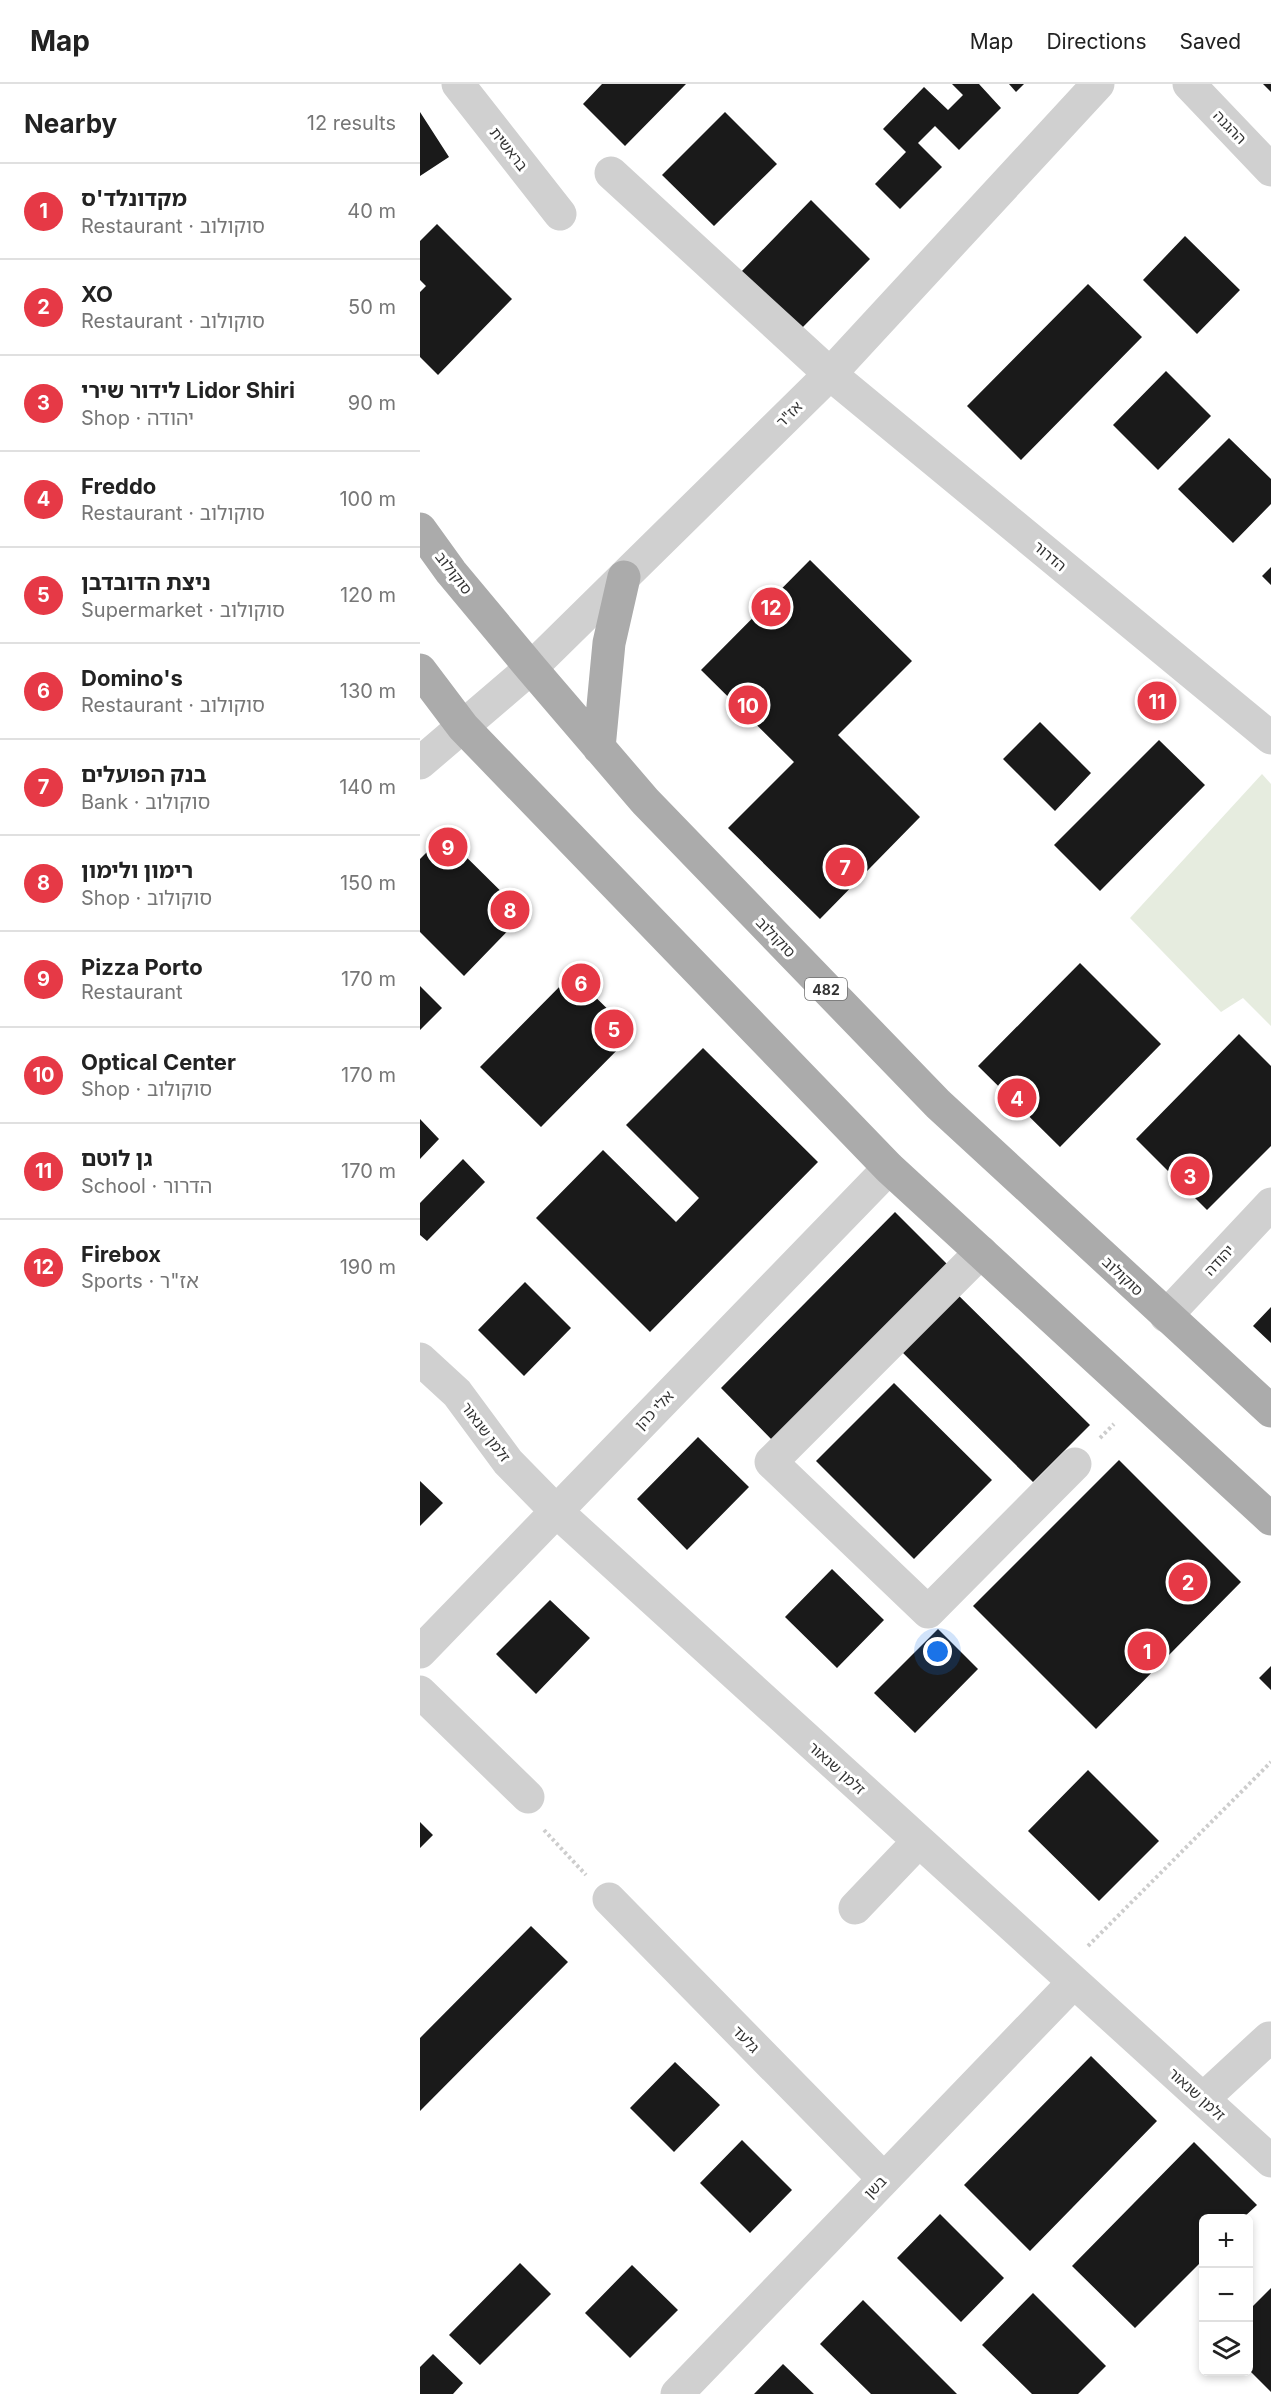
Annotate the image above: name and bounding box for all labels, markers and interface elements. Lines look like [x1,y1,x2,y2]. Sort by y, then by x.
text: Map [30,24,90,58]
text: Map [970,29,1013,54]
text: Directions [1046,29,1147,54]
text: Saved [1180,29,1241,54]
street label: ההגנה [1209,106,1251,148]
text: Nearby [24,108,117,139]
text: 12 results [307,111,396,135]
street label: בראשית [486,123,532,175]
text: מקדונלד'ס [81,185,187,211]
text: 1 [39,199,48,223]
text: 40 m [347,199,396,223]
text: Restaurant · סוקולוב [81,214,265,238]
text: XO [81,281,113,307]
text: 2 [37,295,50,319]
text: 50 m [348,295,396,319]
text: Restaurant · סוקולוב [81,309,265,333]
text: לידור שירי Lidor Shiri [81,377,295,403]
text: 3 [37,391,50,415]
text: 90 m [348,391,396,415]
street label: אז"ר [772,397,806,431]
text: Shop · יהודה [81,406,194,430]
text: Freddo [81,473,156,499]
text: 4 [37,487,50,511]
text: 100 m [339,487,396,511]
text: Restaurant · סוקולוב [81,501,265,525]
street label: הדרור [1030,537,1070,575]
street label: סוקולוב [431,548,477,598]
text: ניצת הדובדבן [81,569,211,595]
text: 5 [37,583,50,607]
text: 120 m [340,583,396,607]
pin: 12 [752,584,790,630]
text: Supermarket · סוקולוב [81,598,285,622]
text: Domino's [81,665,183,691]
pin: 11 [1138,678,1176,724]
text: 6 [37,679,50,703]
text: 130 m [340,679,396,703]
pin: 10 [728,682,768,728]
text: Restaurant · סוקולוב [81,693,265,717]
text: בנק הפועלים [81,761,206,787]
text: 7 [38,775,49,799]
text: 140 m [339,775,396,799]
text: Bank · סוקולוב [81,790,210,814]
pin: 9 [429,824,468,870]
pin: 7 [826,844,864,890]
text: רימון ולימון [81,857,193,883]
text: 8 [37,871,50,895]
text: 150 m [340,871,396,895]
text: Shop · סוקולוב [81,886,212,910]
pin: 8 [490,888,530,932]
street label: סוקולוב [752,913,800,961]
text: Pizza Porto [81,954,203,980]
pin: 6 [562,960,600,1006]
text: 9 [37,967,50,991]
text: 170 m [341,967,396,991]
road number: 482 [805,978,847,1000]
text: Restaurant [81,980,183,1004]
pin: 5 [594,1006,634,1052]
text: Optical Center [81,1049,236,1075]
text: 10 [32,1063,55,1087]
text: 170 m [341,1063,396,1087]
pin: 4 [998,1076,1036,1120]
text: Shop · סוקולוב [81,1077,212,1101]
text: גן לוטם [81,1145,152,1171]
pin: 3 [1170,1154,1210,1198]
text: 11 [35,1159,52,1183]
text: 170 m [341,1159,396,1183]
text: School · הדרור [81,1174,212,1198]
text: Firebox [81,1241,161,1267]
street label: יהודה [1200,1241,1238,1279]
street label: סוקולוב [1099,1252,1147,1300]
text: 12 [33,1255,54,1279]
text: 190 m [340,1255,396,1279]
text: Sports · אז"ר [81,1269,199,1293]
street label: אלי כהן [631,1386,677,1434]
street label: זלמן שנאור [457,1398,515,1466]
pin: 2 [1168,1560,1208,1604]
pin: 1 [1128,1628,1166,1674]
your location [923,1637,952,1666]
street label: זלמן שנאור [805,1737,869,1799]
street label: גלעד [729,2022,764,2057]
street label: זלמן שנאור [1165,2063,1229,2125]
street label: בשן [860,2171,891,2202]
map controls [1199,2214,1253,2376]
button: + [1199,2214,1253,2268]
button: − [1199,2268,1253,2322]
button: layers [1199,2322,1253,2376]

